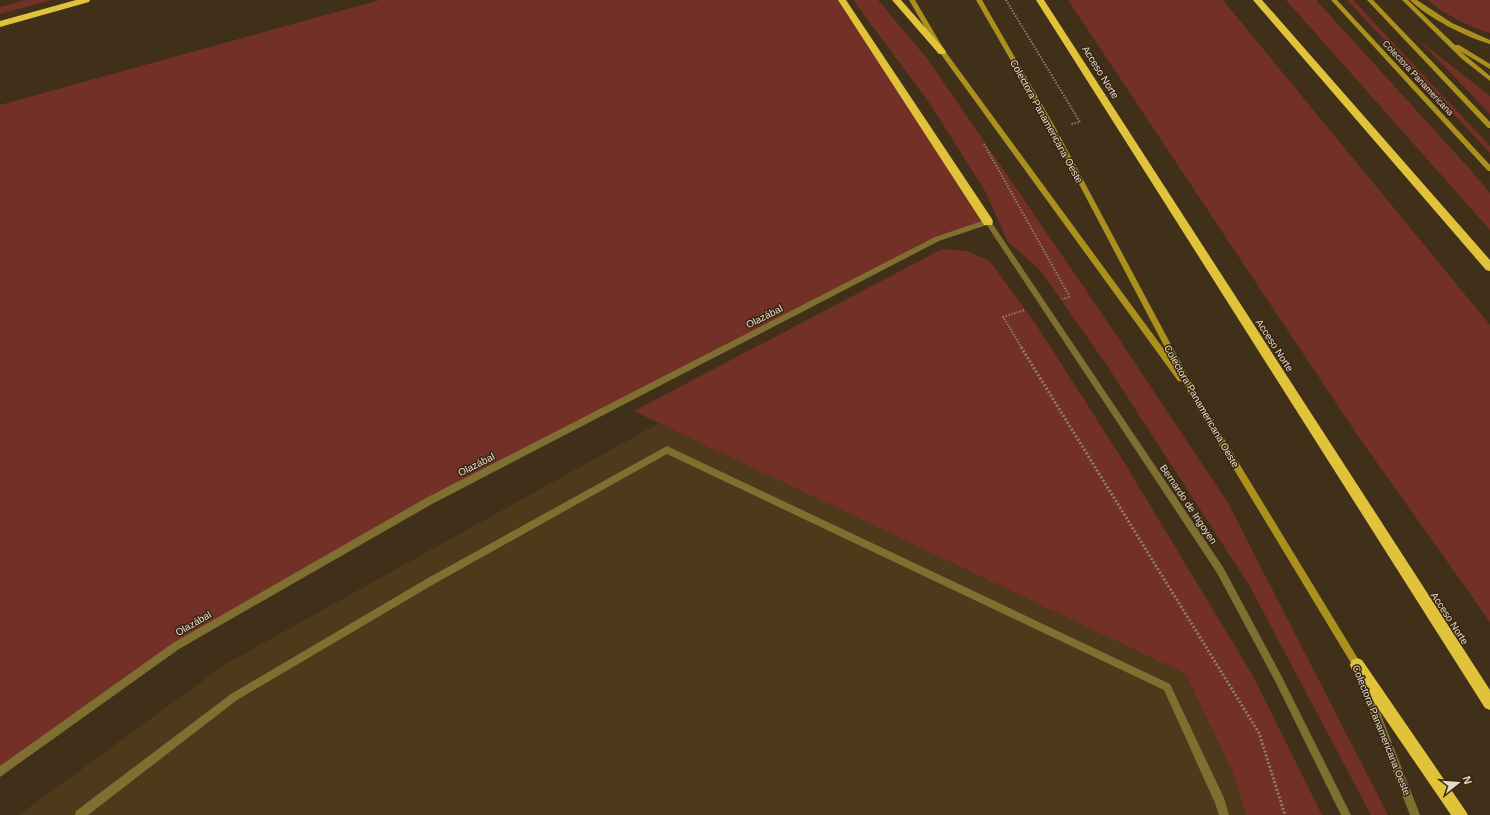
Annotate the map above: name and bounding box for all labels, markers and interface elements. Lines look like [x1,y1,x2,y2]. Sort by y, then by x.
street label: Colectora Panamericana [1381,38,1455,118]
street label: Acceso Norte [1080,44,1121,101]
street label: Colectora Panamericana Oeste [1008,58,1085,185]
street label: Olazábal [744,303,784,330]
street label: Acceso Norte [1254,317,1296,374]
street label: Colectora Panamericana Oeste [1162,343,1241,470]
street label: Olazábal [456,451,496,478]
street label: Bernardo de Irigoyen [1158,462,1219,546]
street label: Acceso Norte [1429,590,1471,647]
street label: Olazábal [173,609,213,638]
street label: Colectora Panamericana Oeste [1350,663,1413,797]
north arrow [1438,763,1478,803]
text: N [1461,775,1474,786]

